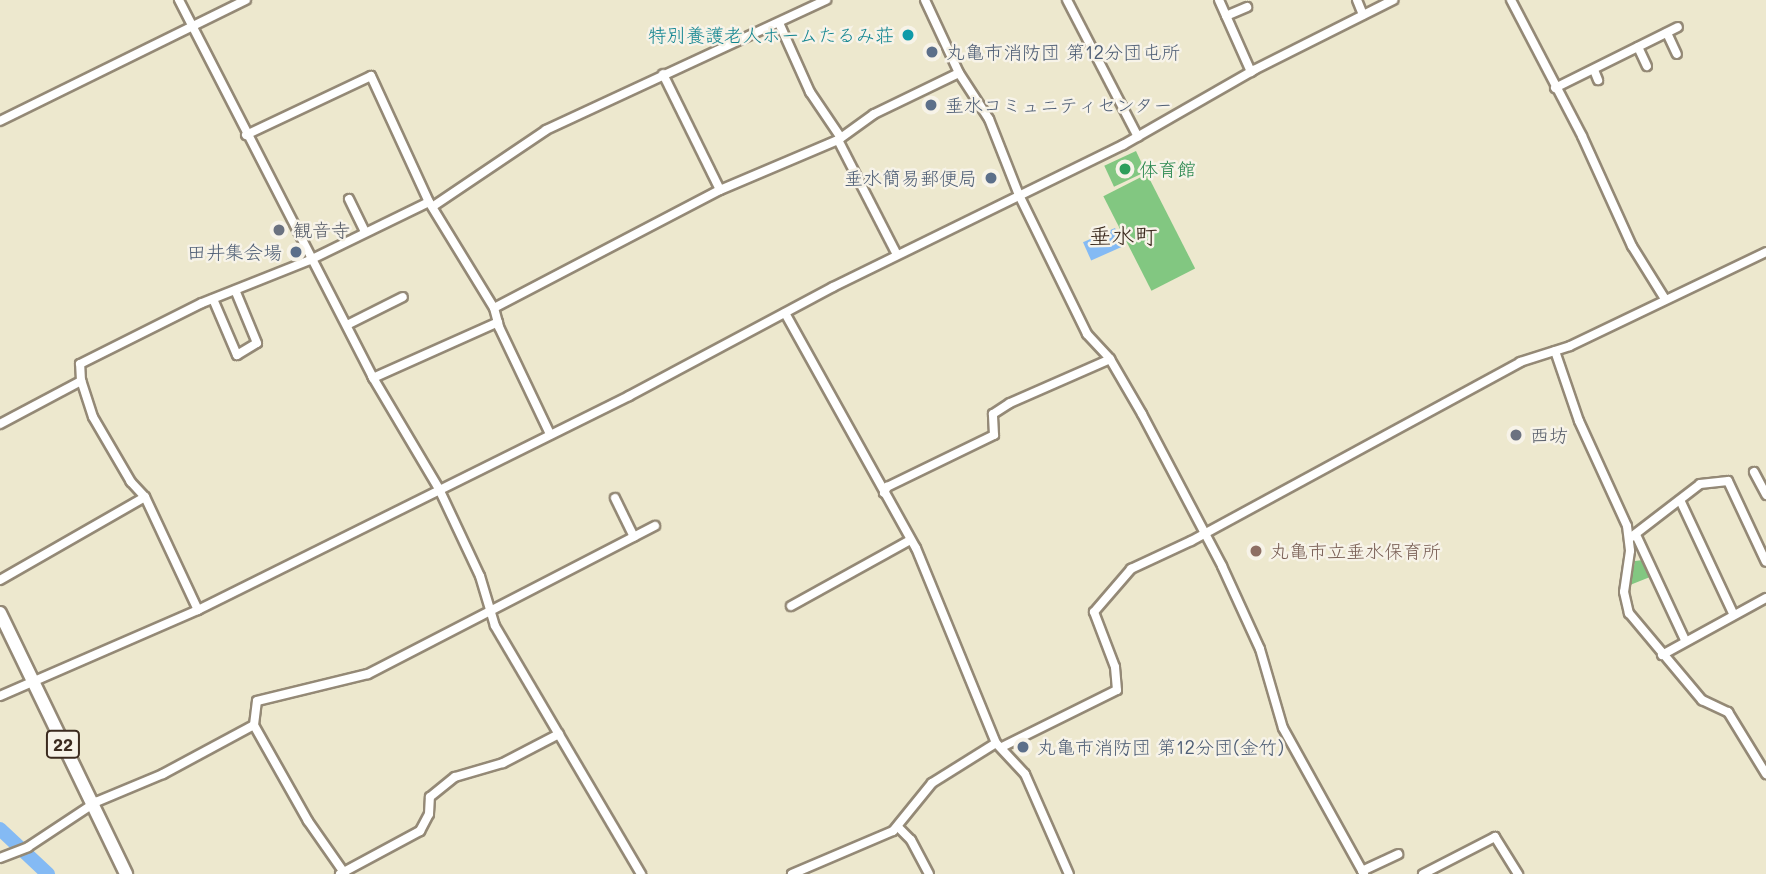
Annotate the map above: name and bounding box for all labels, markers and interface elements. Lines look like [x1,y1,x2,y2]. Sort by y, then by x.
place label: 特別養護老人ホームたるみ荘 [647,24,894,46]
marker: 特別養護老人ホームたるみ荘 [900,27,916,43]
place label: 丸亀市消防団 第12分団屯所 [946,41,1180,63]
marker: 丸亀市消防団 第12分団屯所 [924,44,940,60]
place label: 垂水コミュニティセンター [945,94,1173,116]
marker: 垂水コミュニティセンター [923,97,939,113]
place label: 体育館 [1139,158,1196,180]
marker: 体育館 [1117,161,1133,177]
place label: 垂水簡易郵便局 [844,167,977,189]
marker: 垂水簡易郵便局 [983,170,999,186]
place label: 観音寺 [293,219,350,241]
district label: 垂水町 [1089,221,1157,249]
marker: 観音寺 [271,222,287,238]
place label: 田井集会場 [187,241,282,263]
marker: 田井集会場 [288,244,304,260]
place label: 西坊 [1530,424,1568,446]
marker: 西坊 [1508,427,1524,443]
place label: 丸亀市立垂水保育所 [1270,540,1441,562]
marker: 丸亀市立垂水保育所 [1248,543,1264,559]
road number: 22 [46,730,80,758]
place label: 丸亀市消防団 第12分団(金竹) [1037,736,1284,758]
marker: 丸亀市消防団 第12分団(金竹) [1015,739,1031,755]

